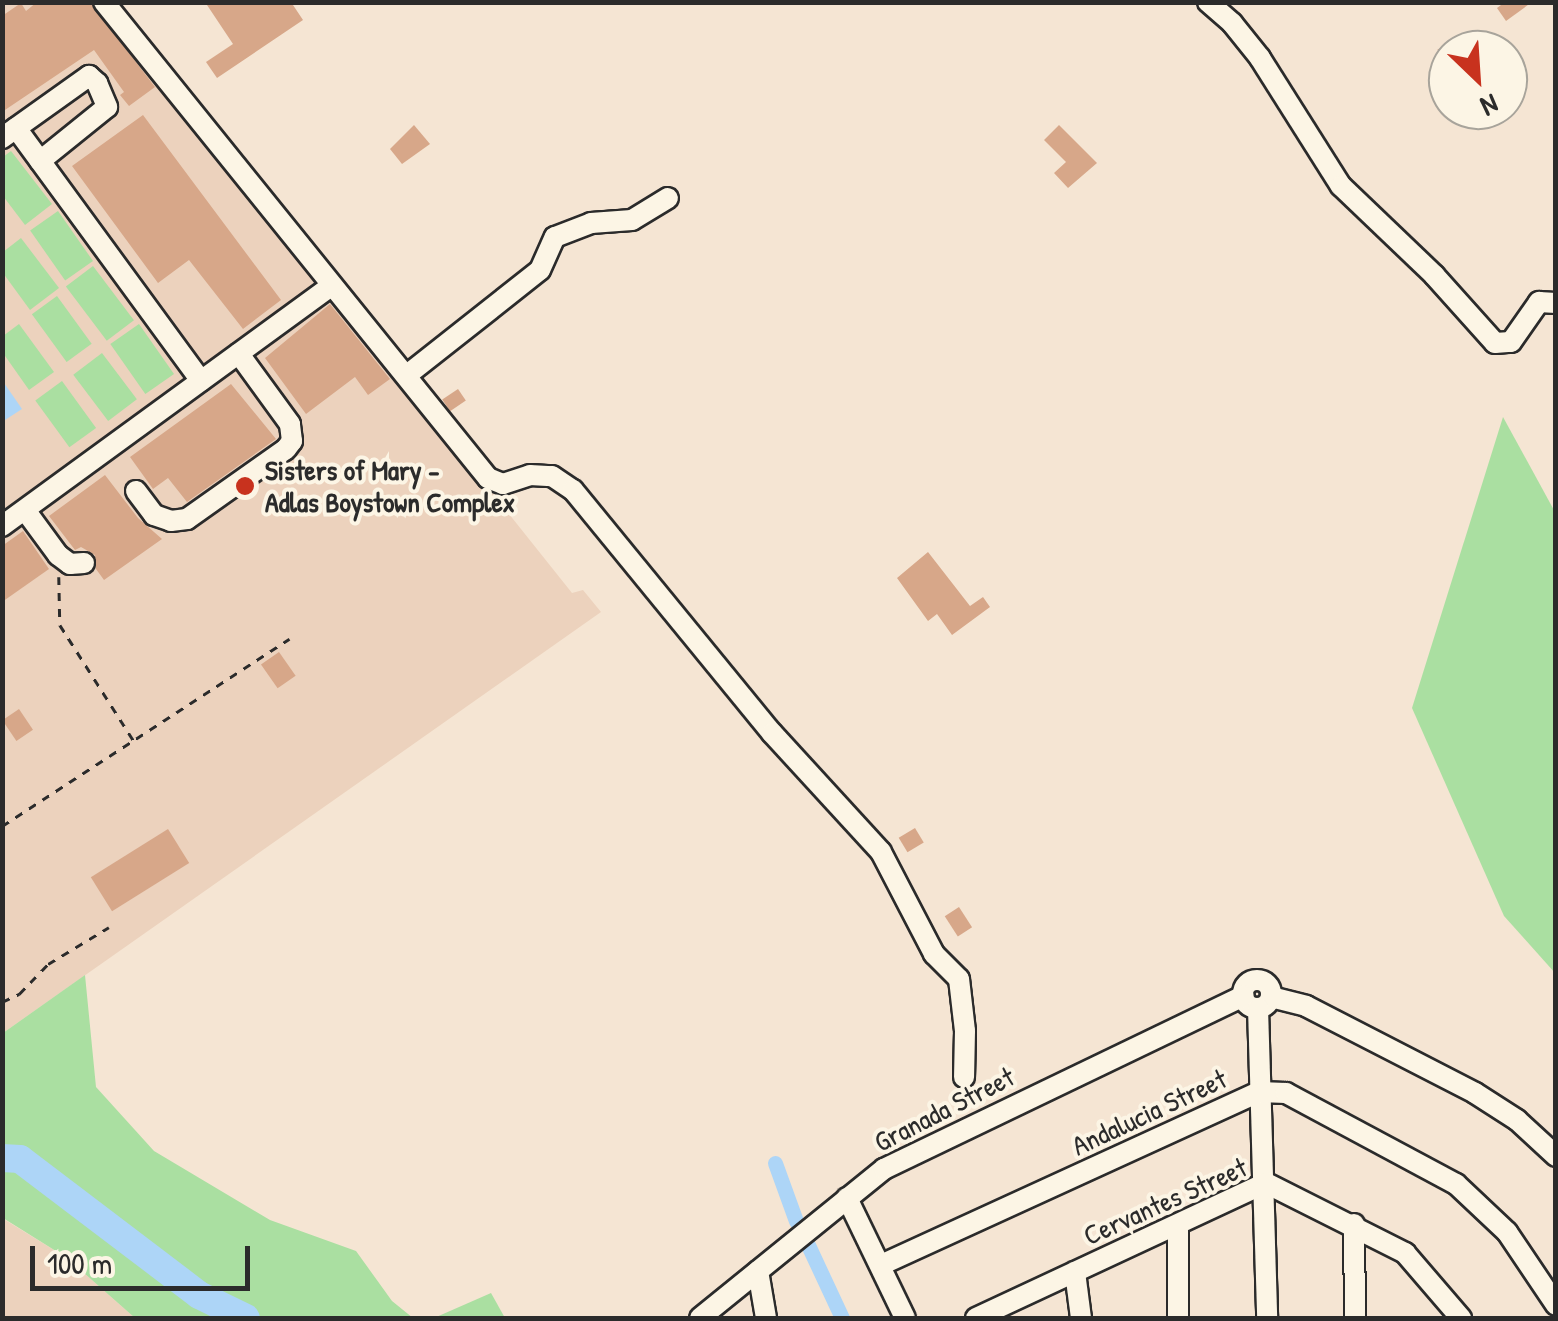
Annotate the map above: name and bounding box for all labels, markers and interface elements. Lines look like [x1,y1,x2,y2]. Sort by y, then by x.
north arrow [1428,30,1528,130]
text: N [1475,85,1505,126]
place label: Sisters of Mary - Adlas Boystown Complex [265,453,515,519]
marker: Sisters of Mary - Adlas Boystown Complex [234,475,256,497]
street label: Granada Street [869,1059,1019,1159]
street label: Andalucia Street [1066,1062,1232,1162]
street label: Cervantes Street [1078,1150,1252,1252]
scale bar [35,1226,255,1288]
text: 100 m [47,1243,112,1283]

